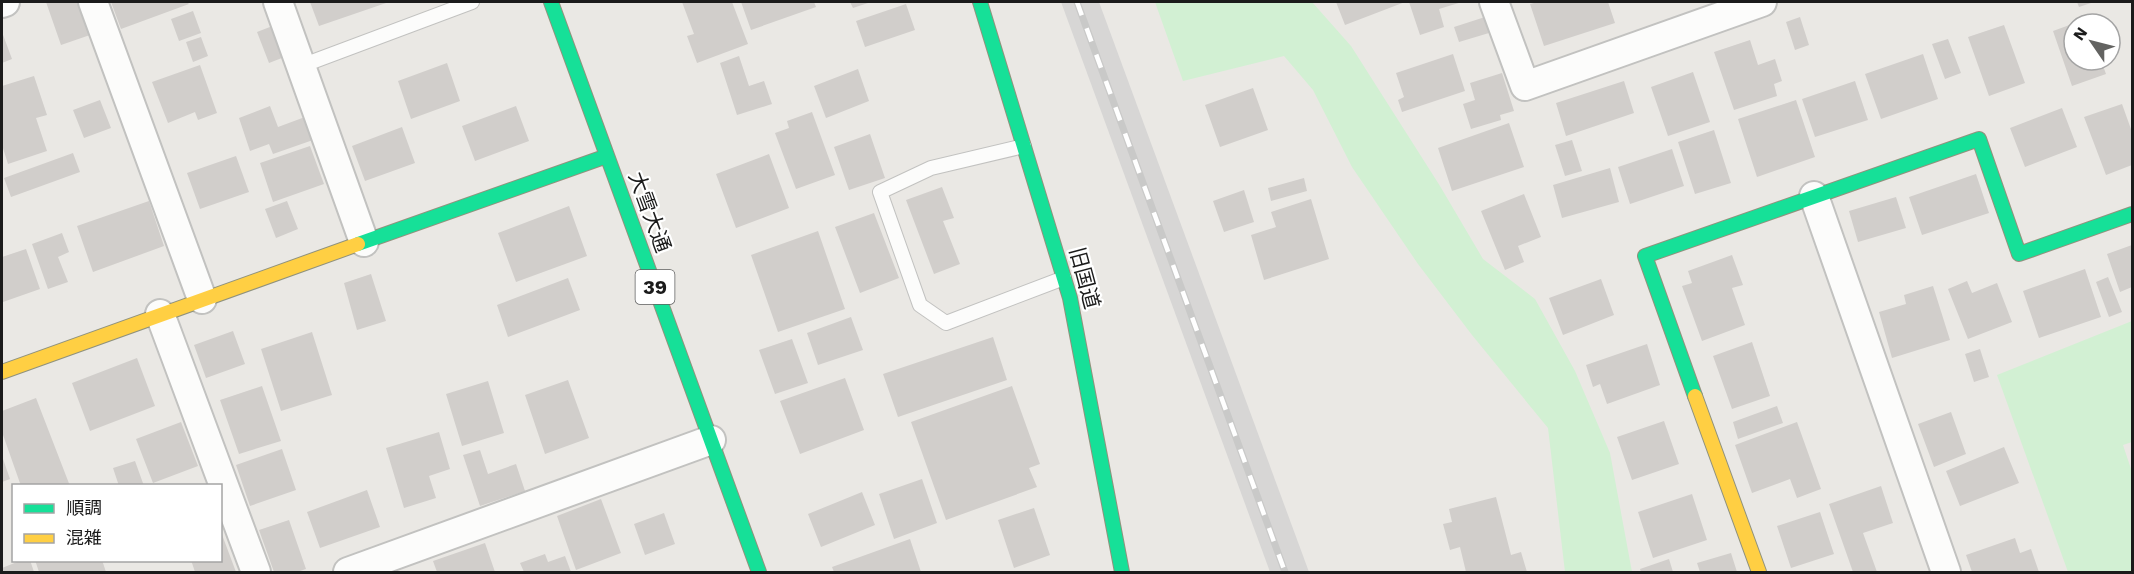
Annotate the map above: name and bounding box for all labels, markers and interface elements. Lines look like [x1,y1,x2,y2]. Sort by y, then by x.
north arrow [2062,12,2122,72]
text: N [2069,23,2091,44]
street label: 大雪大通 [624,168,676,256]
street label: 旧国道 [1065,244,1105,312]
road number: 39 [636,270,674,304]
legend [12,484,222,562]
text: 順調 [66,497,102,518]
text: 混雑 [66,527,102,548]

